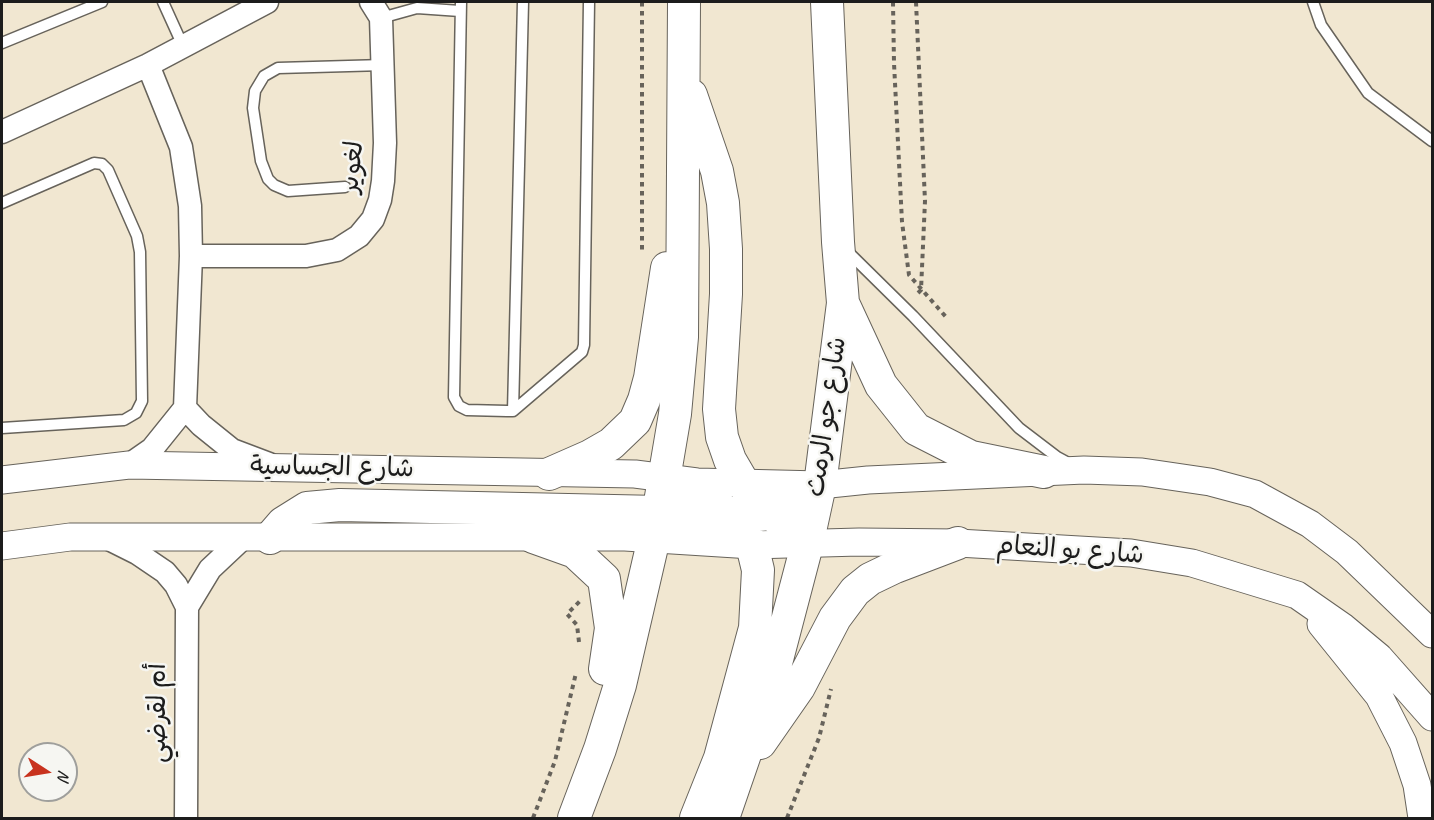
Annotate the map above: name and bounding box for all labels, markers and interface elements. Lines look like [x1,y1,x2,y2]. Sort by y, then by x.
street label: لغوير [335,140,371,194]
street label: شارع جو الرمث [800,335,854,499]
street label: شارع الجساسية [250,451,414,485]
street label: شارع بو النعام [995,530,1145,572]
street label: أم لقرضي [142,663,174,763]
north arrow [18,742,78,802]
text: N [53,768,74,782]

